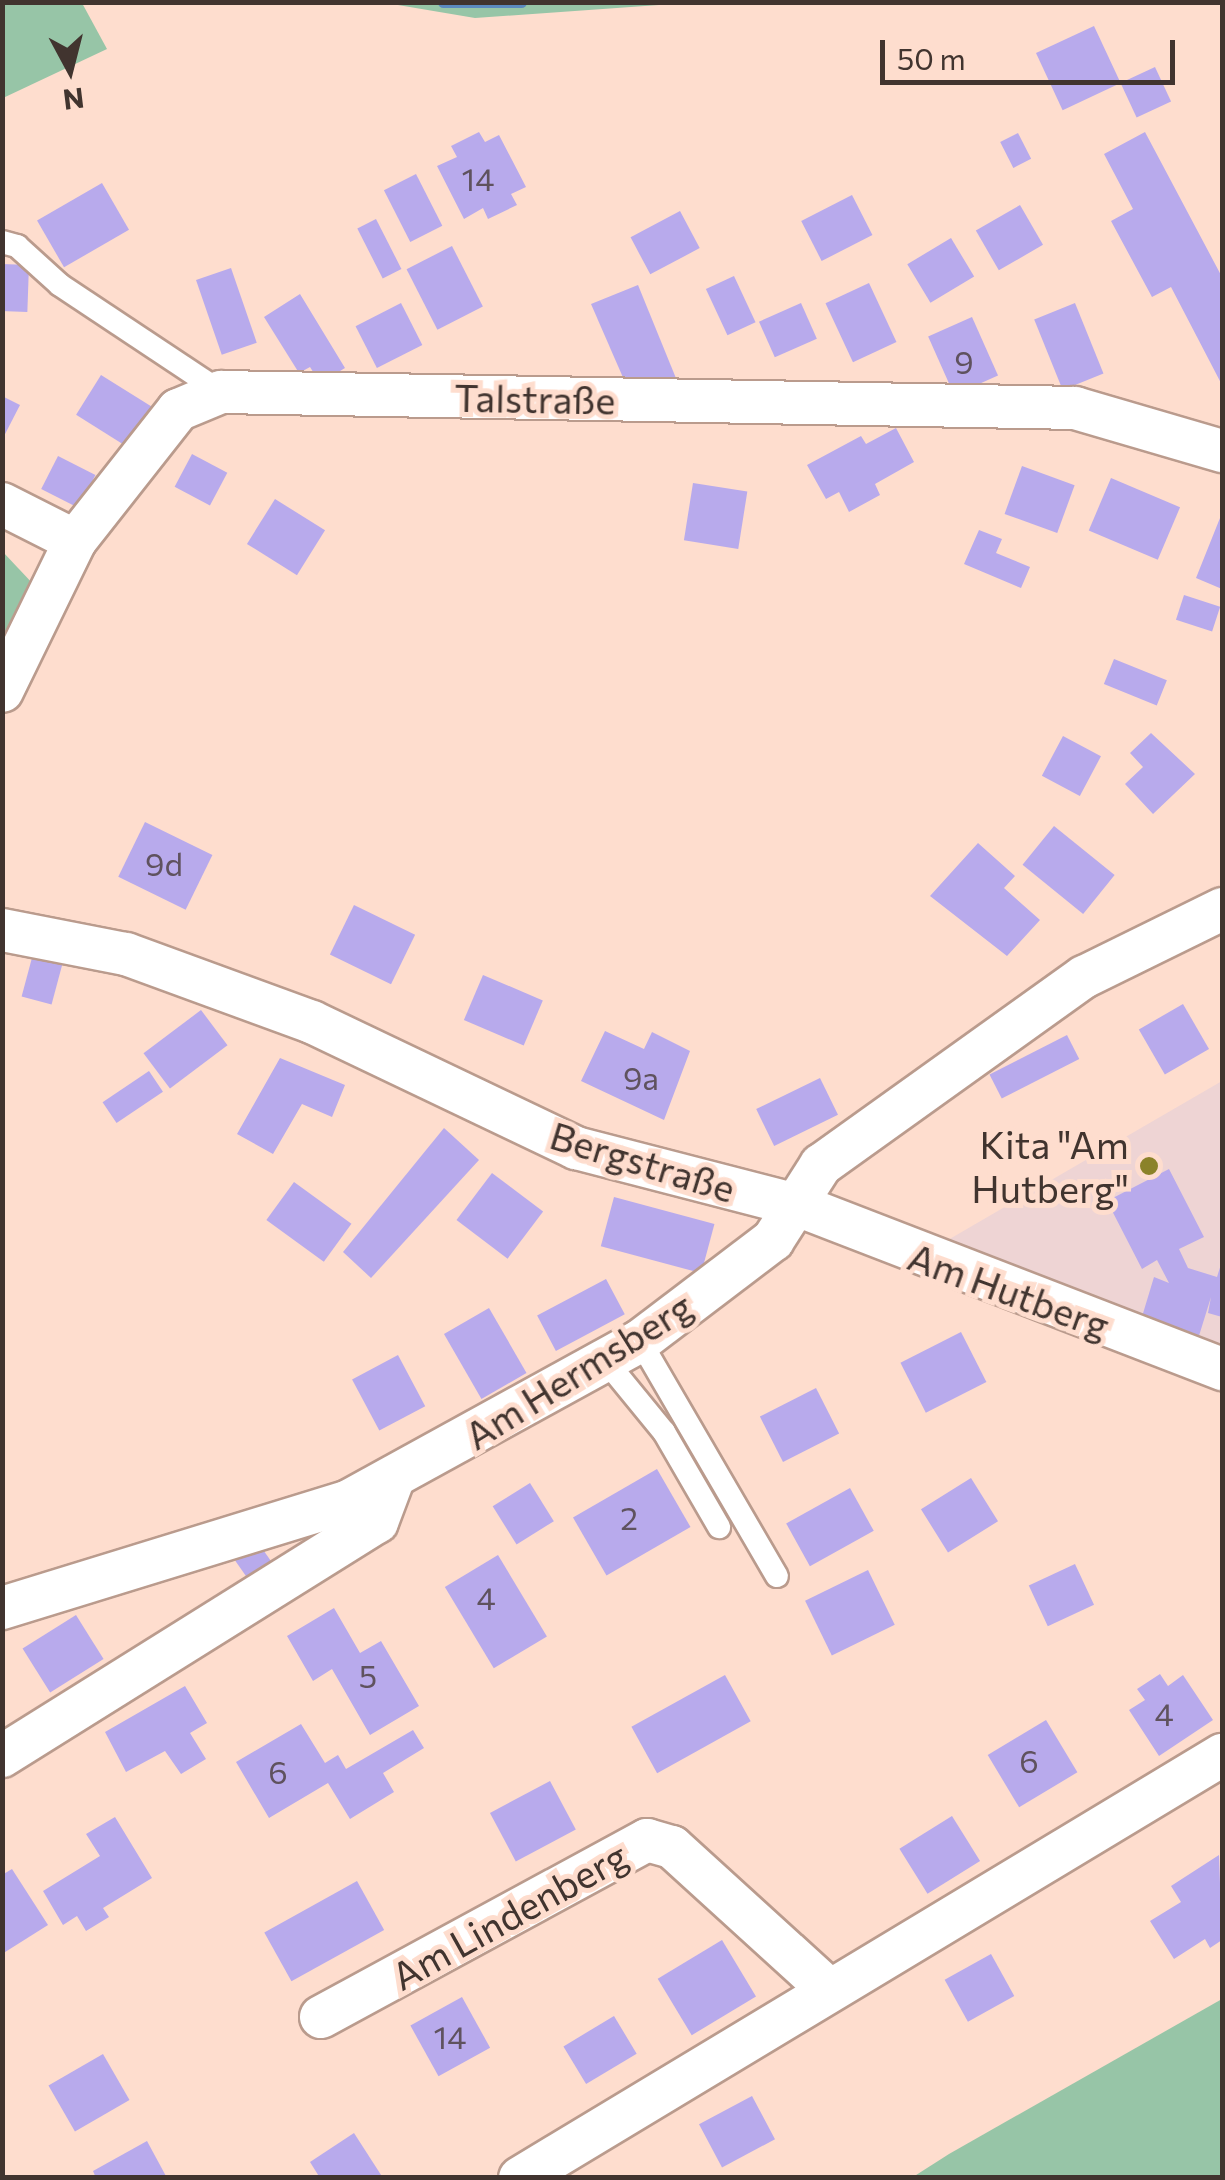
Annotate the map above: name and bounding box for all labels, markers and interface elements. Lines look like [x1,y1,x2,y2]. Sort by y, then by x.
north arrow [20,20,120,120]
scale bar [885,20,1180,82]
text: 50 m [897,39,966,76]
text: N [61,82,86,118]
house number: 14 [462,159,494,197]
house number: 9 [954,342,974,380]
street label: Talstraße [454,374,616,422]
house number: 9d [145,844,183,882]
house number: 9a [623,1058,659,1096]
street label: Bergstraße [545,1111,741,1211]
place label: Kita "Am Hutberg" [971,1121,1129,1210]
marker: Kita "Am Hutberg" [1138,1155,1160,1177]
street label: Am Hutberg [902,1233,1116,1347]
street label: Am Hermsberg [456,1282,700,1458]
house number: 2 [620,1498,638,1536]
house number: 4 [476,1578,496,1616]
house number: 5 [359,1656,377,1694]
house number: 4 [1154,1694,1174,1732]
house number: 6 [1019,1741,1039,1779]
house number: 6 [268,1752,288,1790]
street label: Am Lindenberg [383,1832,635,1998]
house number: 14 [434,2017,466,2055]

